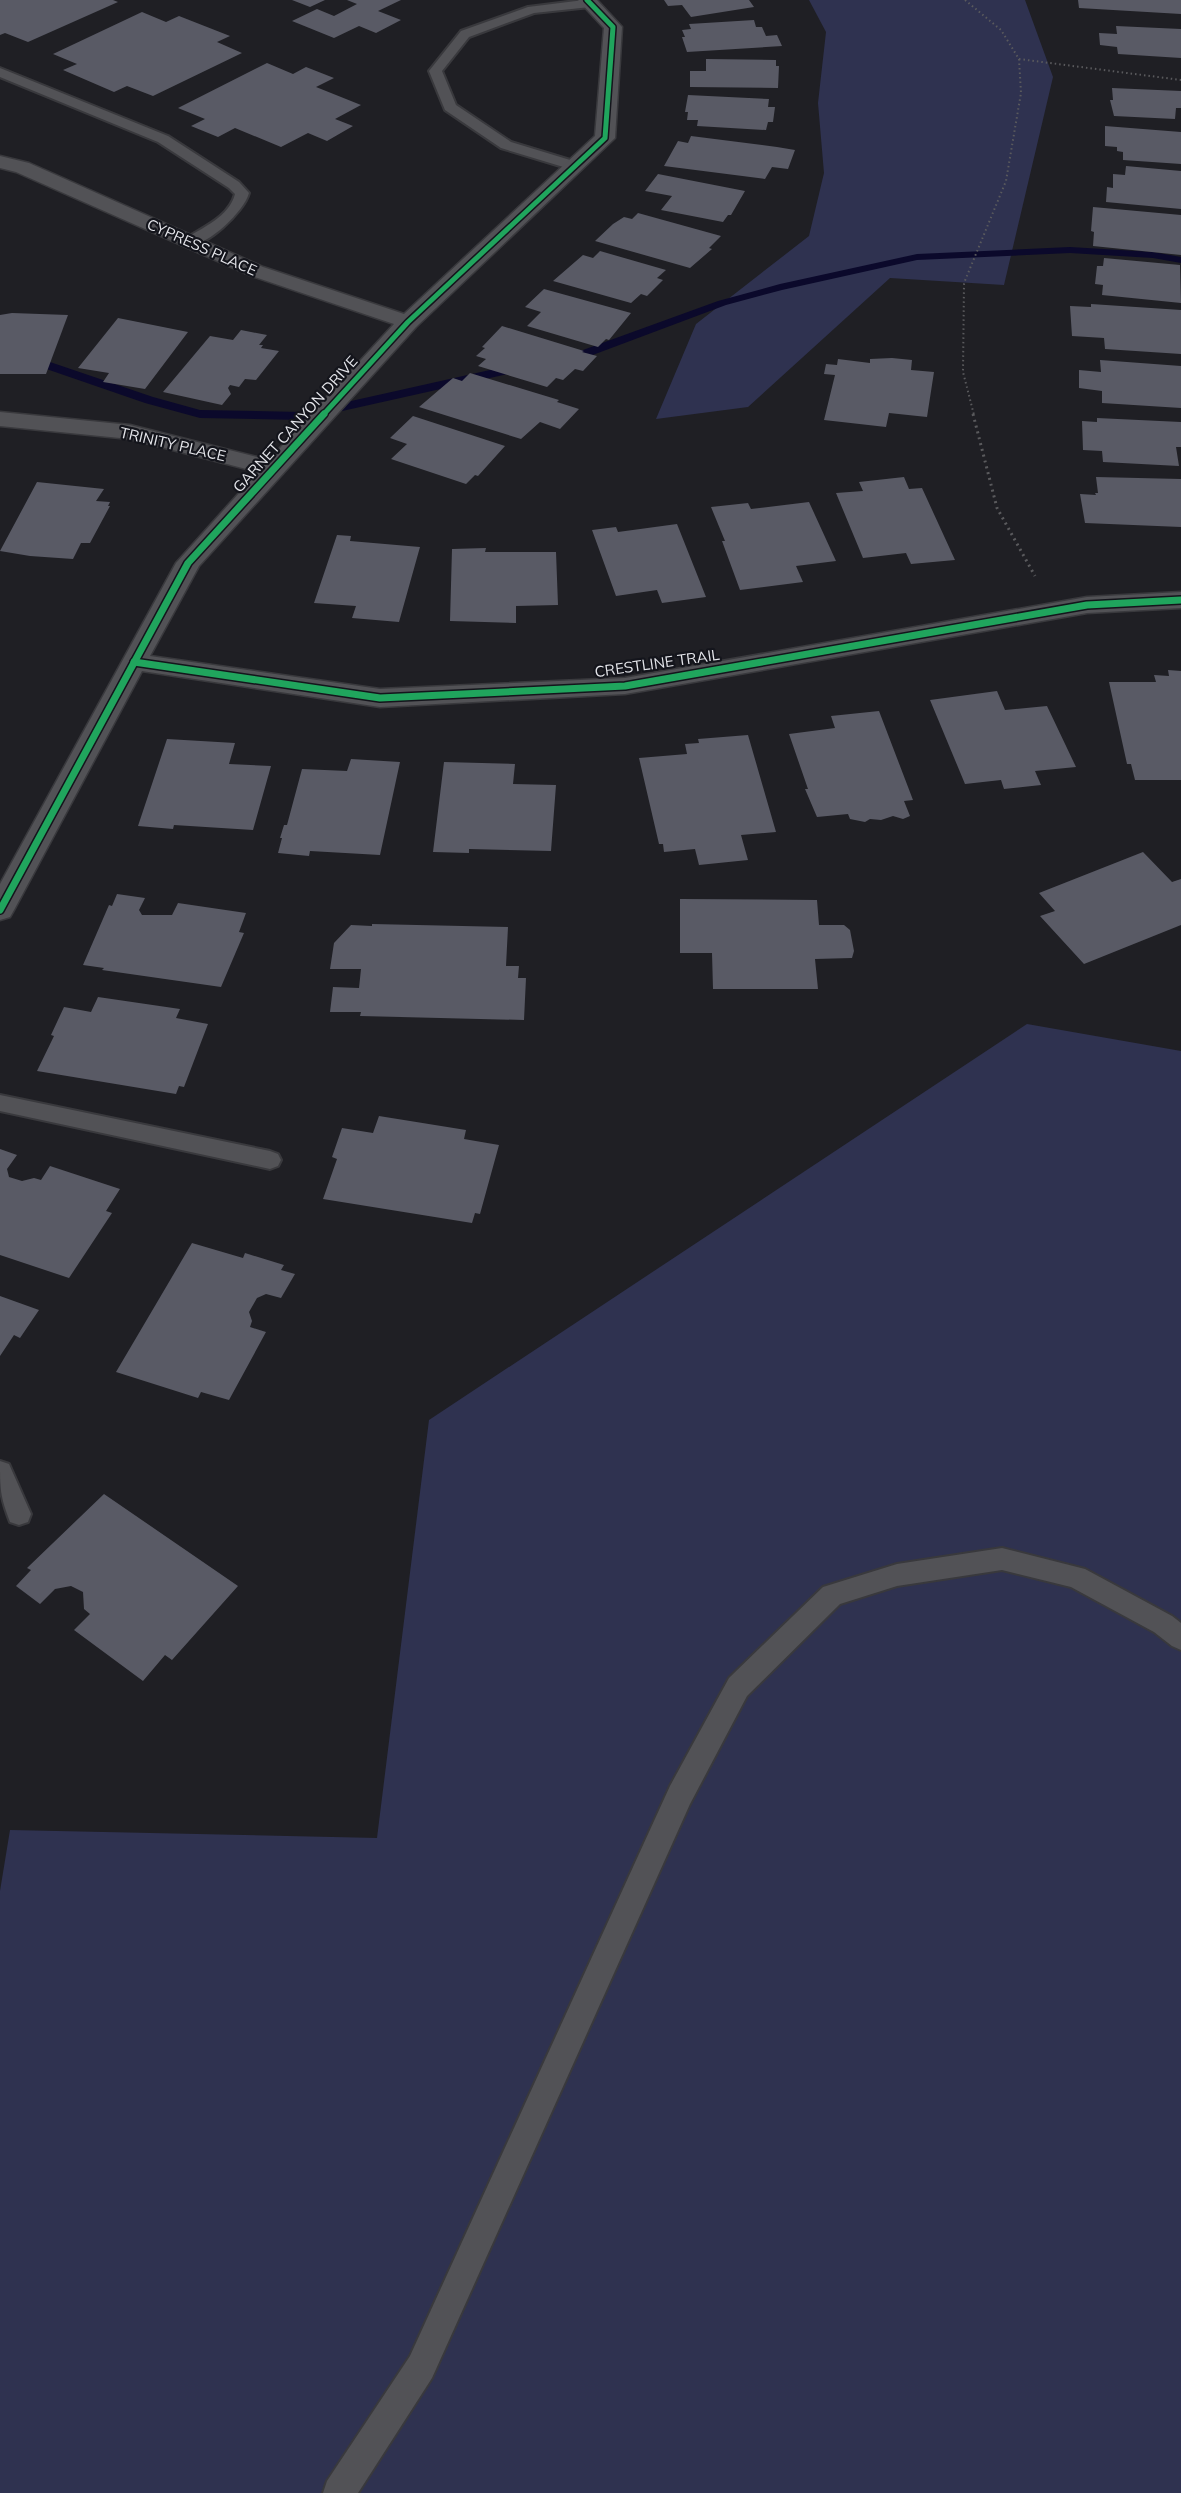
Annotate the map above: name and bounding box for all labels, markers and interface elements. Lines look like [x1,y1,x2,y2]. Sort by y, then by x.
street label: CYPRESS PLACE [144,214,260,280]
street label: GARNET CANYON DRIVE [229,352,361,496]
street label: TRINITY PLACE [118,423,228,465]
street label: CRESTLINE TRAIL [593,645,721,681]

